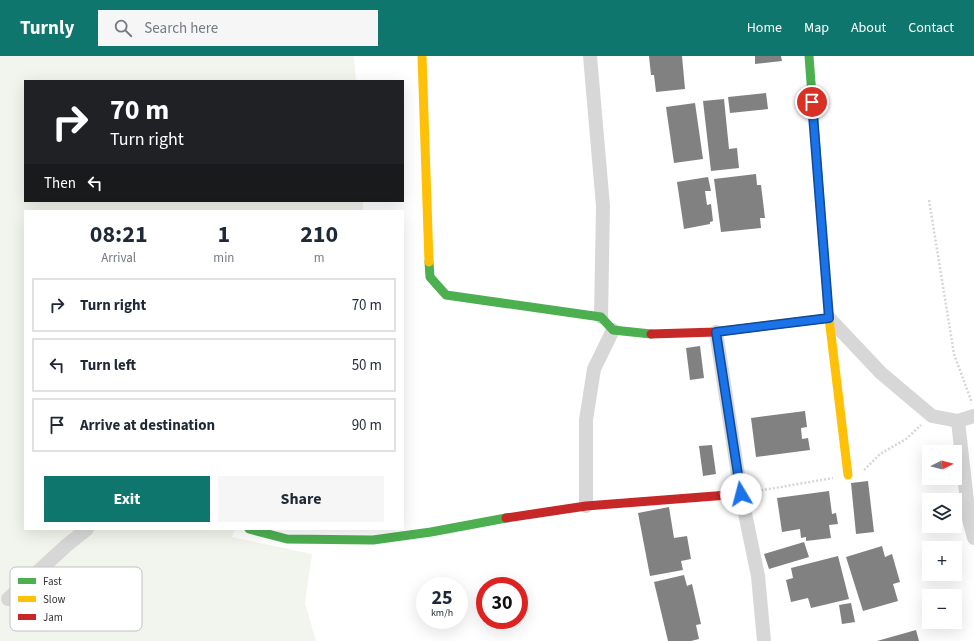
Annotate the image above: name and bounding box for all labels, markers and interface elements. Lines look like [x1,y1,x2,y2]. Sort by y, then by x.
search box [98,10,378,46]
text: Turnly [20,15,74,42]
icon: search [112,17,134,39]
text: Search here [144,18,218,39]
text: Home [747,18,782,38]
text: Map [804,18,829,38]
text: About [851,18,886,38]
text: Contact [908,18,954,38]
pin [795,85,829,119]
text: 70 m [110,90,169,130]
icon: arrive [801,91,823,113]
icon: right [44,96,96,148]
text: Turn right [110,127,184,152]
icon: left [84,172,106,194]
text: Then [44,173,76,194]
text: 08:21 [90,217,148,252]
text: 1 [218,217,230,252]
text: 210 [300,217,338,252]
text: Arrival [101,249,136,267]
text: min [213,249,234,267]
text: m [314,249,325,267]
icon: right [46,294,68,316]
text: Turn right [80,295,146,316]
text: 70 m [352,295,382,316]
icon: left [46,354,68,376]
text: Turn left [80,355,136,376]
text: 50 m [352,355,382,376]
icon: arrive [46,414,68,436]
text: Arrive at destination [80,415,215,436]
text: 90 m [352,415,382,436]
north arrow [922,445,962,485]
map controls [922,445,962,629]
position arrow [720,473,762,515]
button: Exit [44,476,210,522]
button: Share [218,476,384,522]
button: layers [922,493,962,533]
button: + [922,541,962,581]
legend [10,567,142,631]
text: Fast [43,574,62,589]
speed limit sign: 30 [476,577,528,629]
text: 25 [431,584,453,612]
button: − [922,589,962,629]
text: Slow [43,592,66,607]
text: km/h [431,606,453,620]
text: Jam [43,610,63,625]

